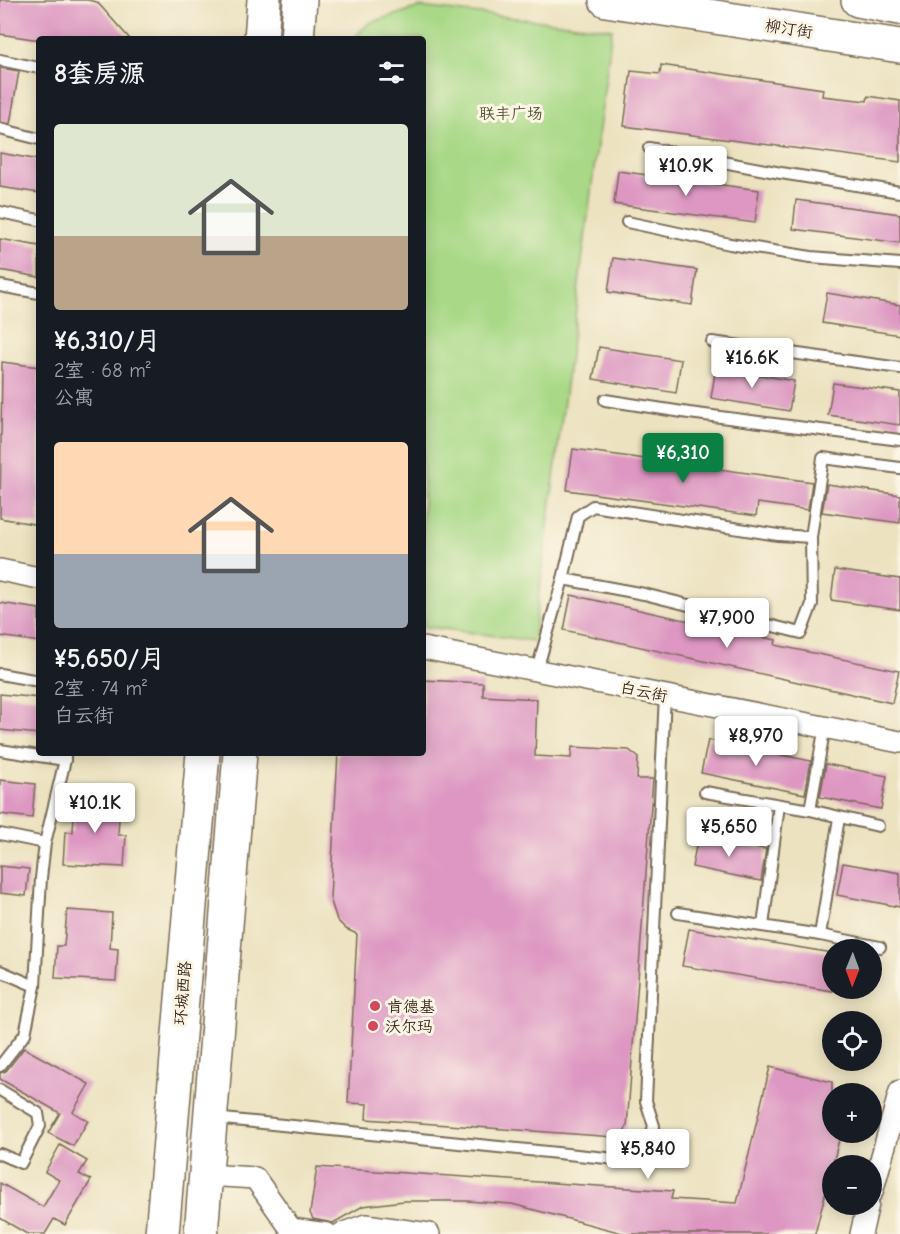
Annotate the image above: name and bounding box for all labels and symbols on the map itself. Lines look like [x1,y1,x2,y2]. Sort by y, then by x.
street label: 柳汀街 [764,16,814,42]
park label: 联丰广场 [479,105,543,123]
pin: ¥10.9K [637,146,735,197]
pin: ¥16.6K [703,338,801,389]
pin: ¥6,310 [634,433,732,484]
pin: ¥7,900 [678,598,776,649]
street label: 白云街 [618,678,669,706]
pin: ¥8,970 [707,716,805,767]
pin: ¥10.1K [46,783,144,834]
pin: ¥5,650 [680,807,778,858]
north arrow [822,939,882,999]
street label: 环城西路 [171,960,195,1026]
place label: 肯德基 [387,998,435,1016]
marker: 肯德基 [368,999,382,1013]
place label: 沃尔玛 [385,1018,433,1036]
marker: 沃尔玛 [366,1019,380,1033]
pin: ¥5,840 [599,1129,697,1180]

